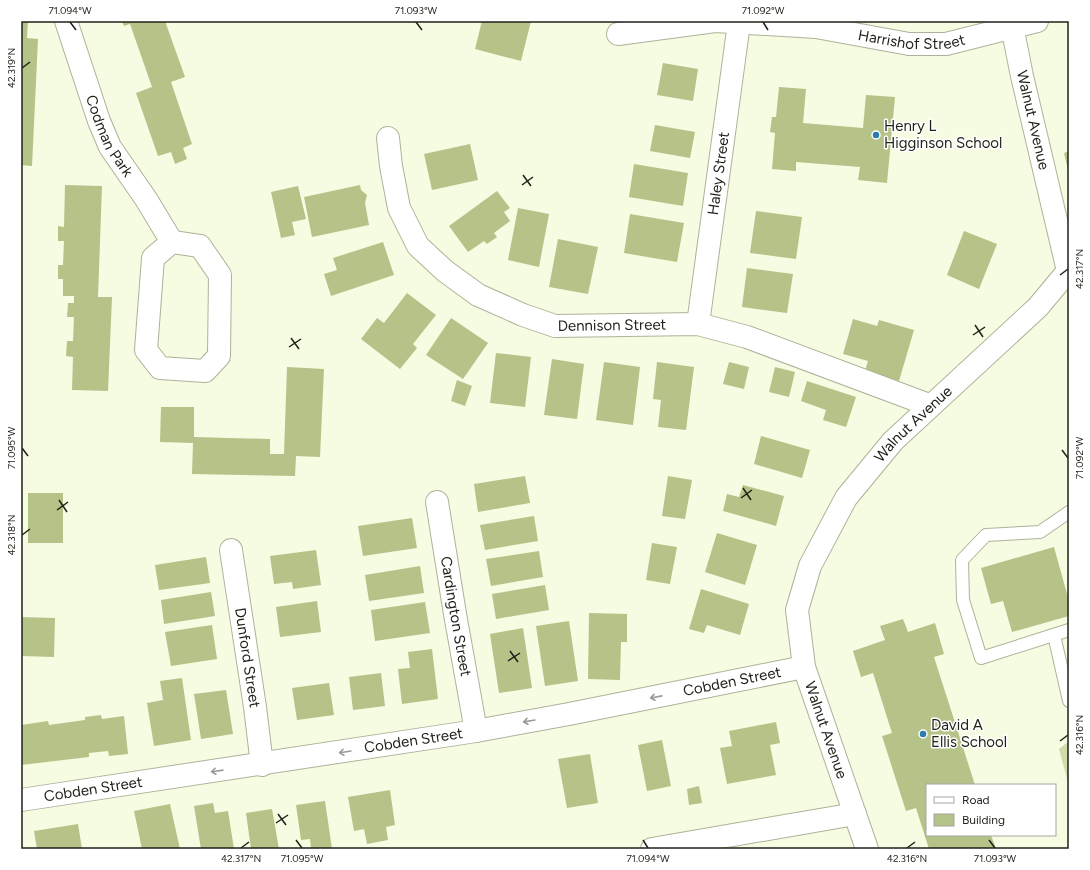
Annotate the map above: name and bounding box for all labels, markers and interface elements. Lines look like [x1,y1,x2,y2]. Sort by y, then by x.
text: 71.094°W [48,4,92,17]
text: 71.093°W [395,4,438,17]
text: 71.092°W [742,4,785,17]
street label: Harrishof Street [857,26,967,53]
text: 42.319°N [5,48,18,88]
street label: Walnut Avenue [1013,68,1053,172]
street label: Codman Park [82,93,137,181]
place label: Henry L Higginson School [884,117,1002,152]
street label: Haley Street [704,130,733,216]
marker: Henry L Higginson School [871,130,881,140]
text: 42.317°N [1073,249,1086,289]
street label: Dennison Street [557,315,667,335]
street label: Walnut Avenue [870,382,956,466]
text: 71.095°W [5,426,18,469]
text: 71.092°W [1073,436,1086,479]
text: 42.318°N [5,514,18,556]
street label: Cardington Street [437,555,475,678]
street label: Dunford Street [231,607,264,709]
street label: Cobden Street [681,663,783,700]
street label: Walnut Avenue [801,679,851,781]
one-way arrow [650,693,663,701]
text: 42.316°N [1073,715,1086,755]
place label: David A Ellis School [931,716,1007,751]
one-way arrow [523,718,536,726]
street label: Cobden Street [363,724,464,757]
marker: David A Ellis School [918,729,928,739]
one-way arrow [339,748,352,756]
one-way arrow [211,767,224,775]
street label: Cobden Street [43,773,144,805]
legend [926,784,1056,836]
text: Road [962,793,990,807]
text: Building [962,813,1005,827]
text: 42.317°N [221,852,261,865]
text: 71.095°W [281,852,324,865]
text: 71.094°W [626,852,670,865]
text: 42.316°N [887,852,927,865]
text: 71.093°W [974,852,1017,865]

